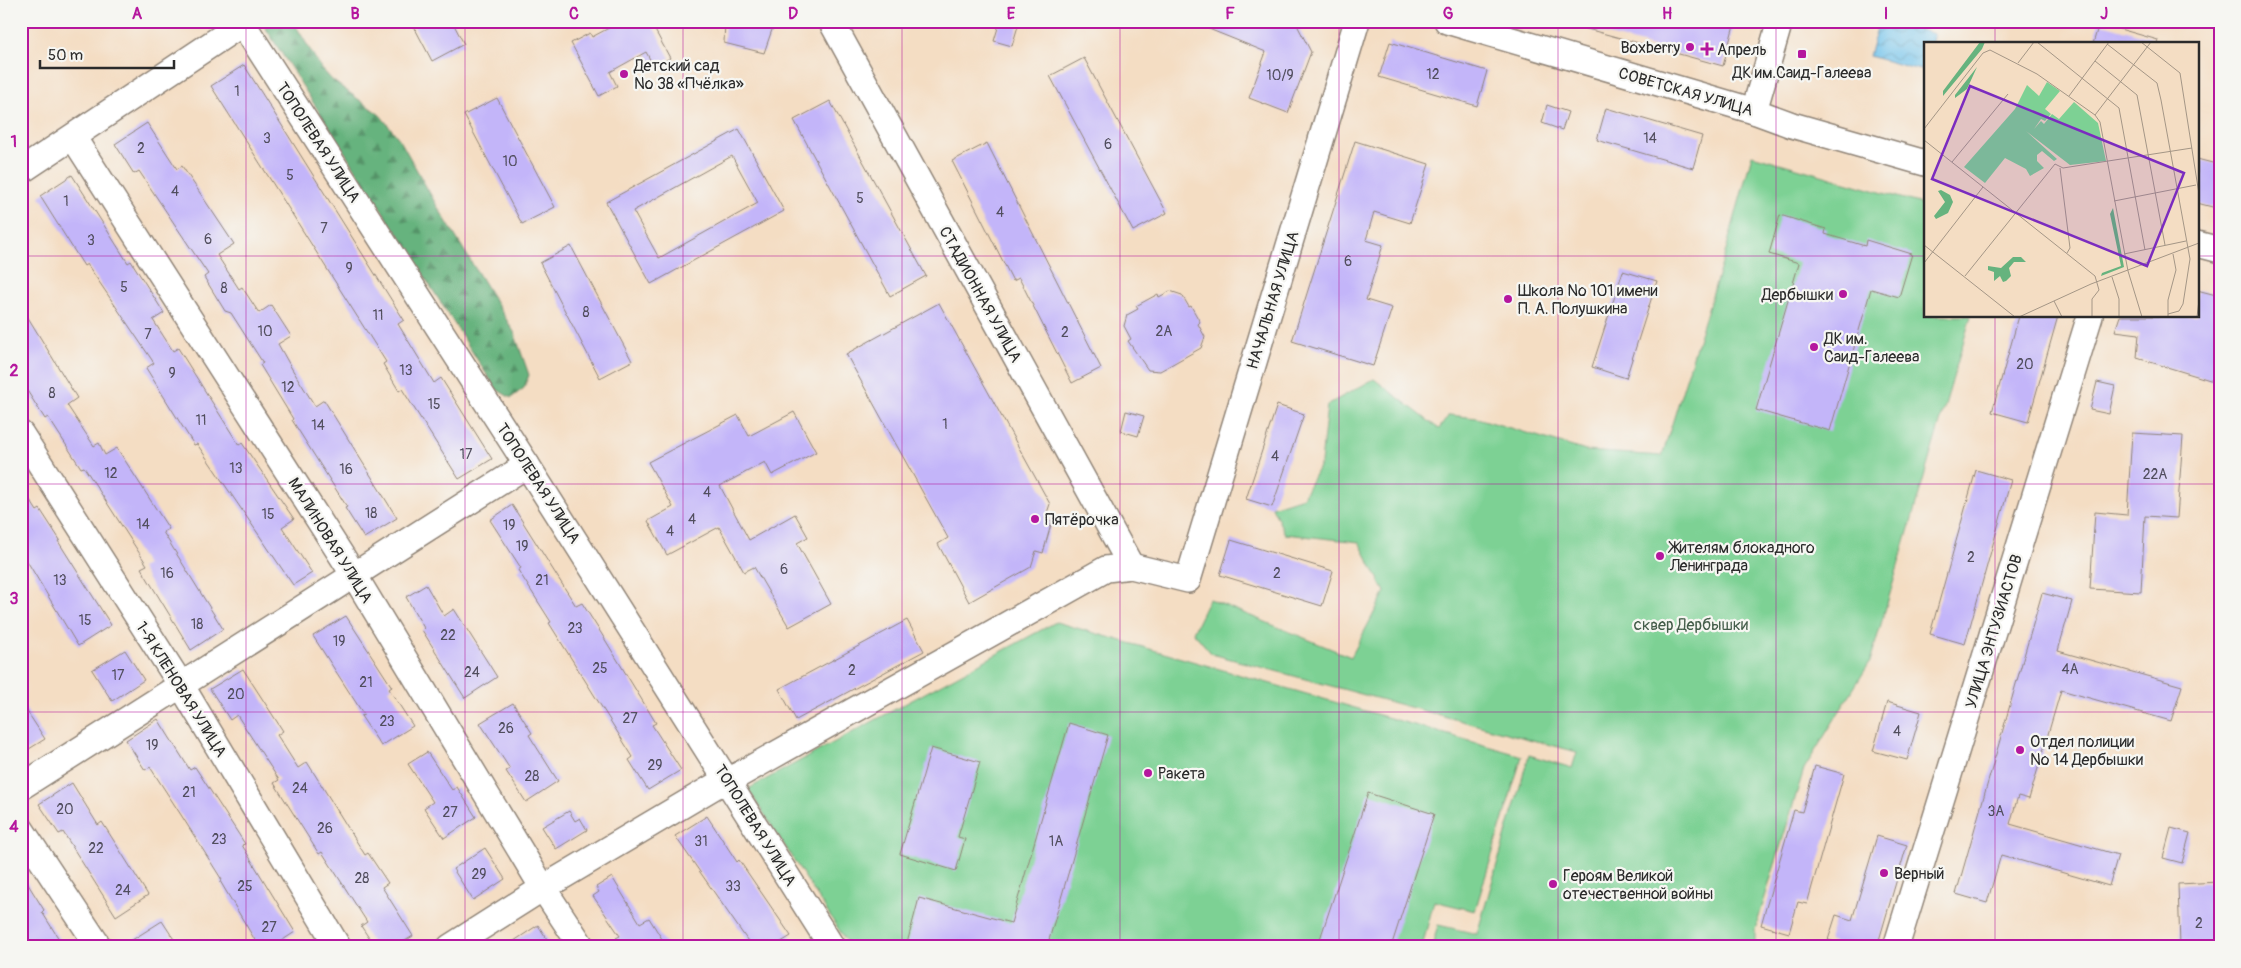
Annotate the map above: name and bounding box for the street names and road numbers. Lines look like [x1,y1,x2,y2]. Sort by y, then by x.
street label: СОВЕТСКАЯ УЛИЦА [1616,63,1755,121]
street label: ТОПОЛЕВАЯ УЛИЦА [272,79,365,206]
street label: СТАДИОННАЯ УЛИЦА [934,223,1026,366]
street label: НАЧАЛЬНАЯ УЛИЦА [1242,229,1303,372]
street label: ТОПОЛЕВАЯ УЛИЦА [492,420,585,547]
street label: МАЛИНОВАЯ УЛИЦА [283,474,377,607]
street label: УЛИЦА ЭНТУЗИАСТОВ [1961,552,2027,711]
street label: 1-Я КЛЕНОВАЯ УЛИЦА [131,618,231,761]
street label: ТОПОЛЕВАЯ УЛИЦА [710,761,801,890]

